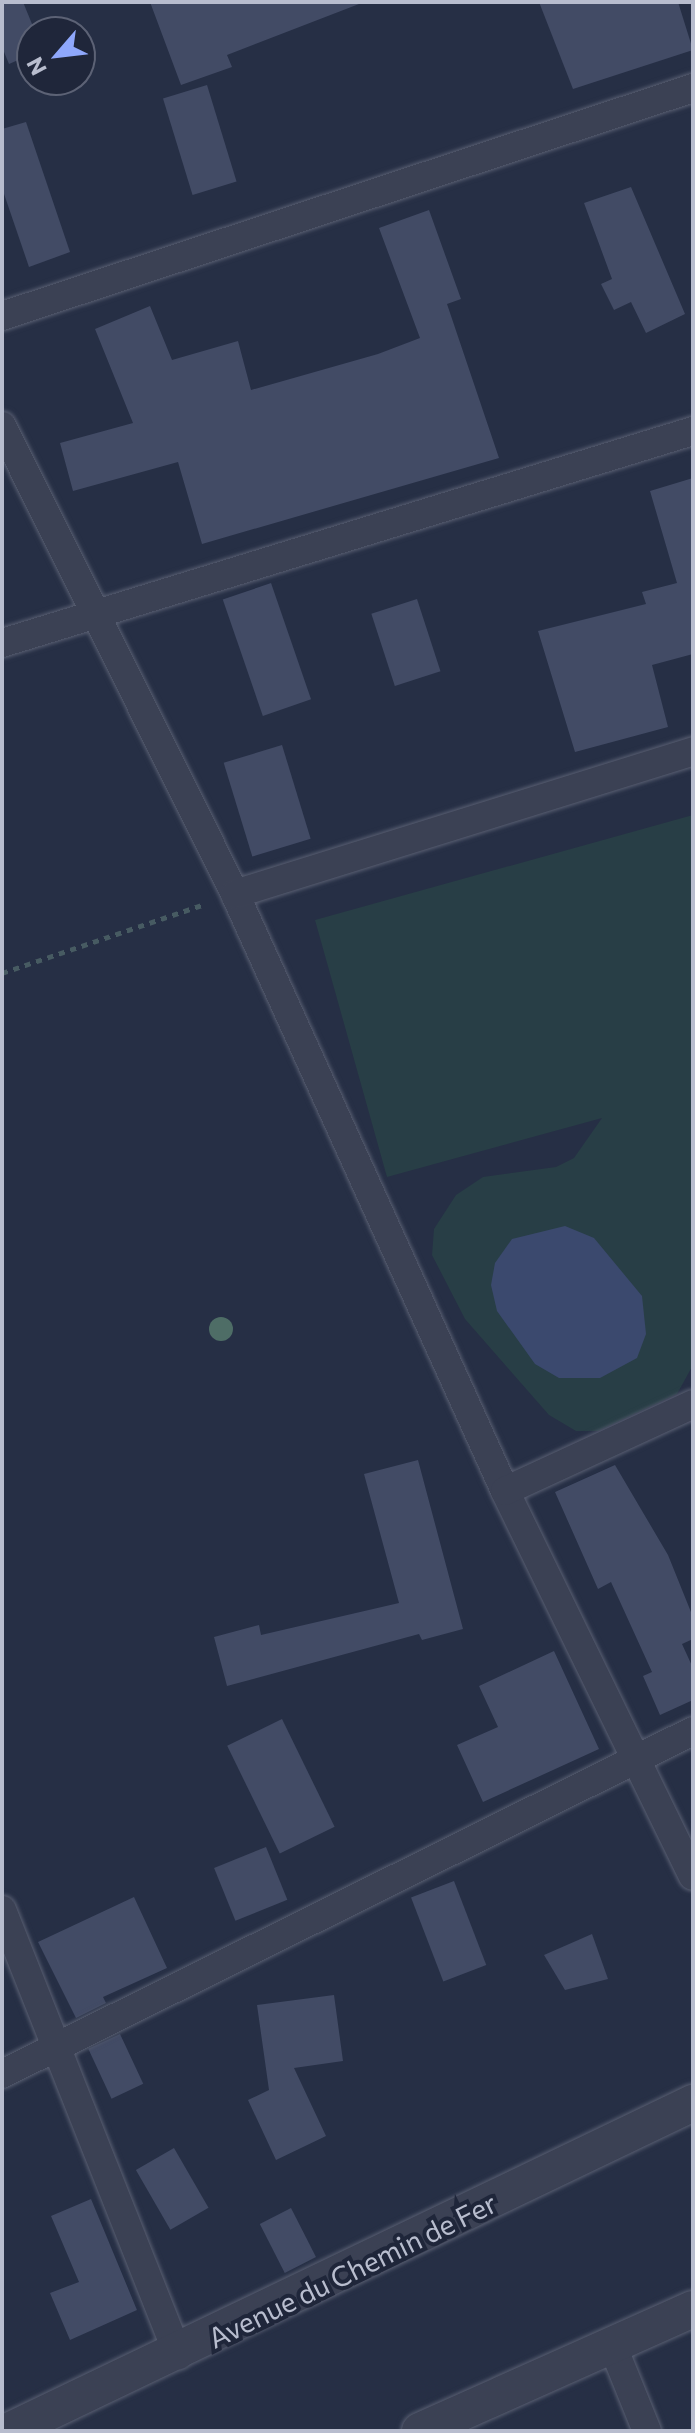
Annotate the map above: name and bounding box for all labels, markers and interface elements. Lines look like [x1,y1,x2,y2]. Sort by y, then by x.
north arrow [16,16,96,96]
text: N [20,53,52,80]
street label: Avenue du Chemin de Fer [202,2186,502,2354]

